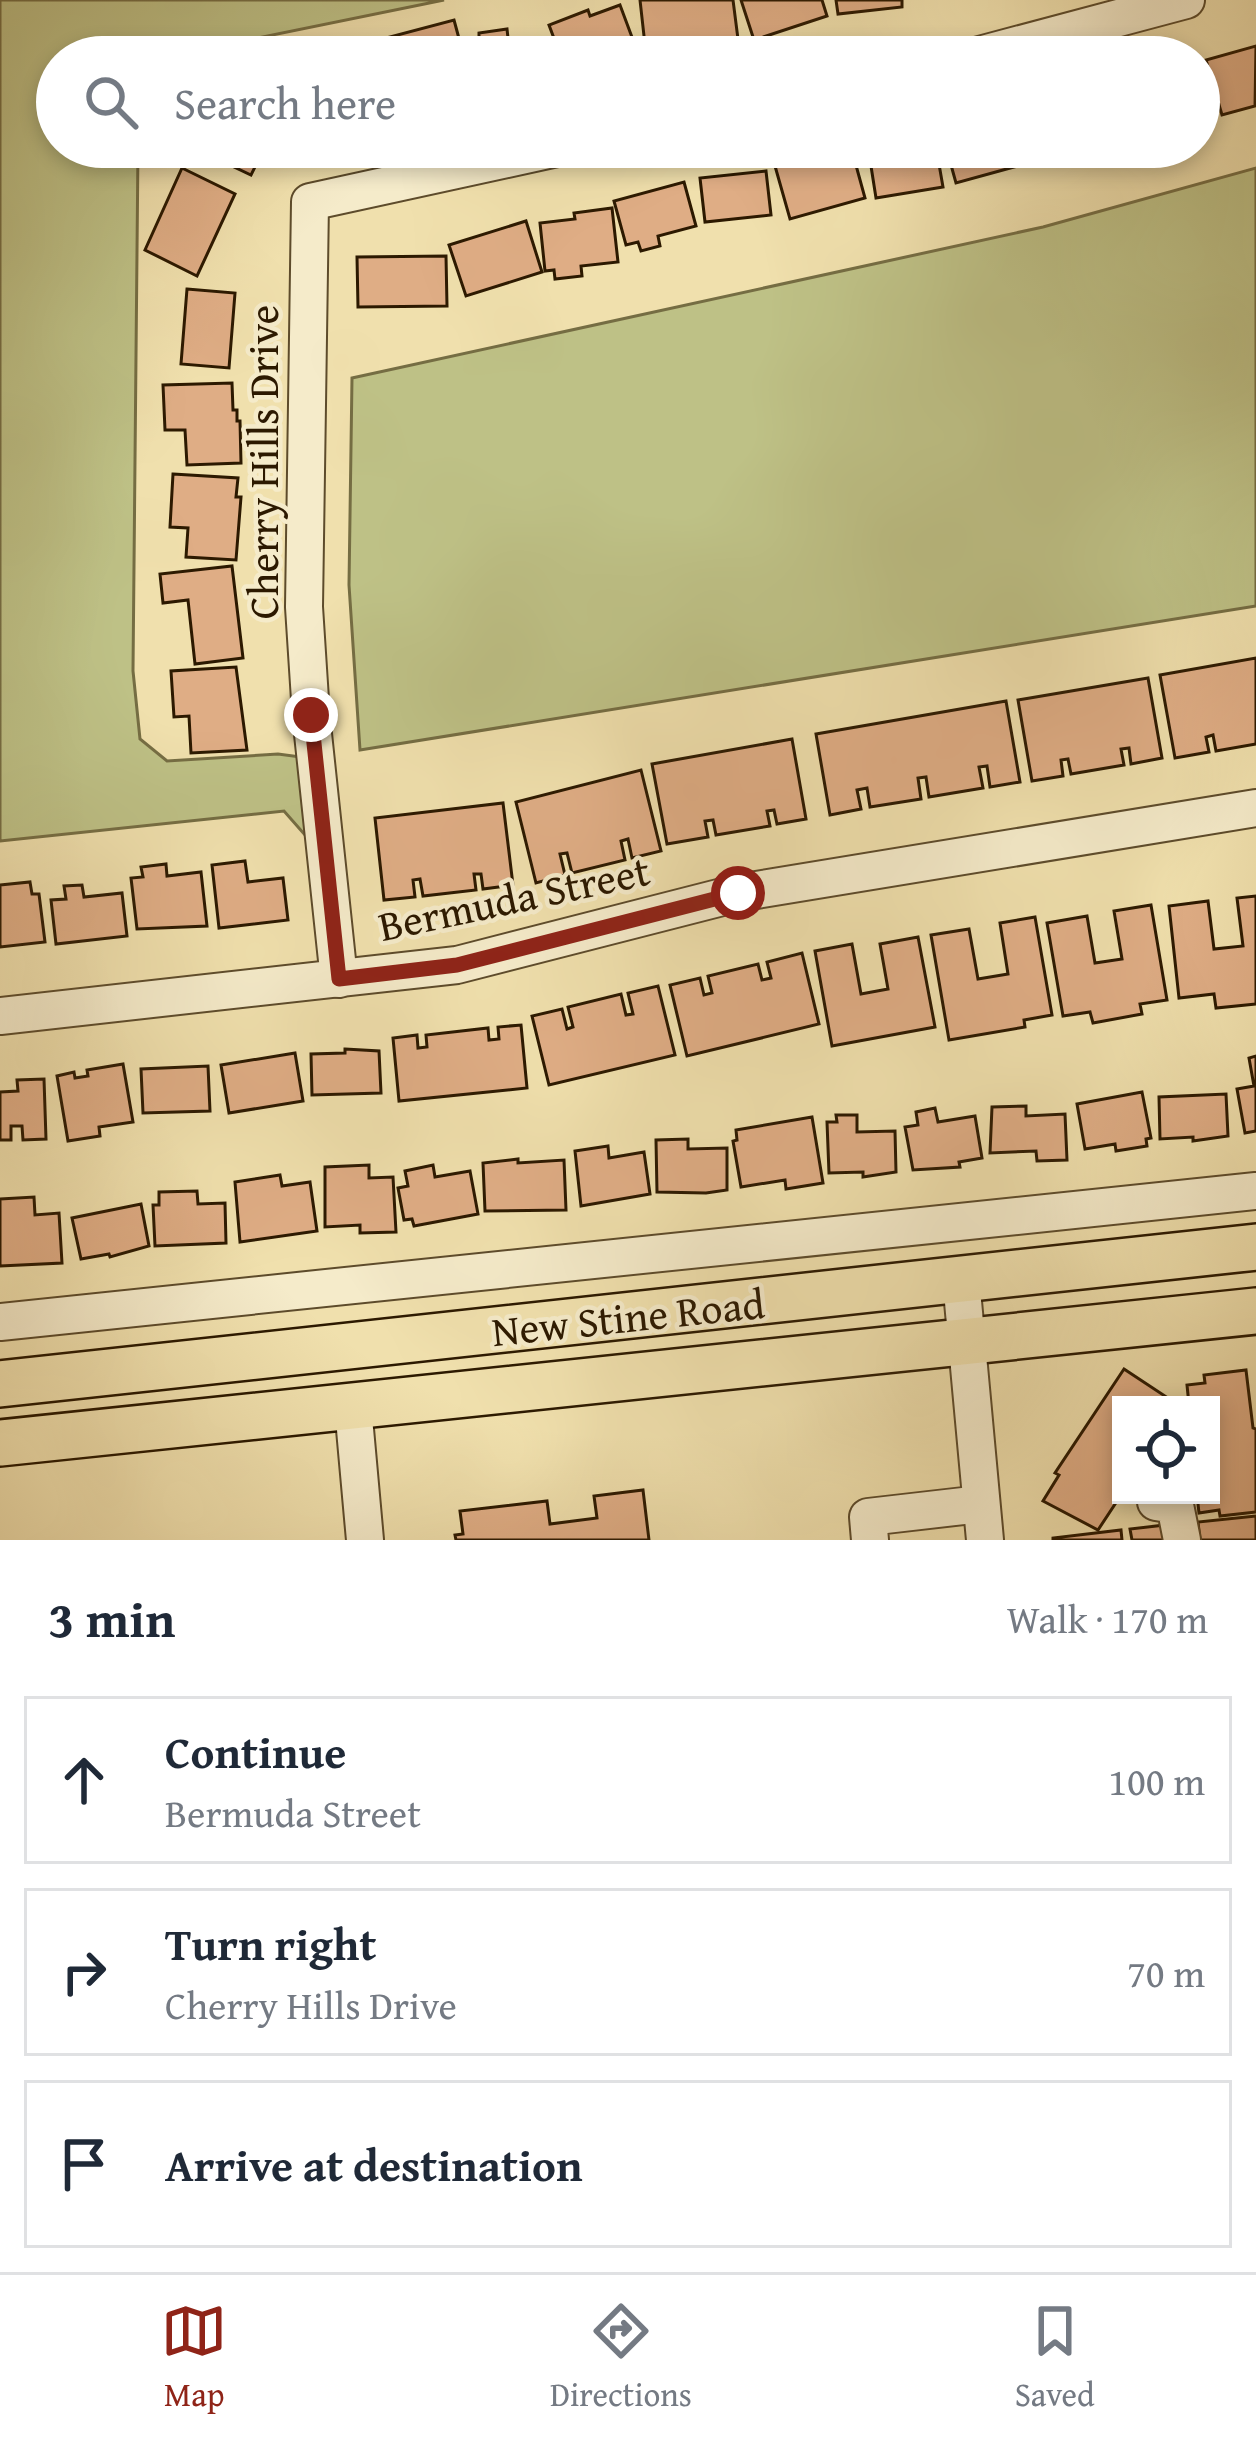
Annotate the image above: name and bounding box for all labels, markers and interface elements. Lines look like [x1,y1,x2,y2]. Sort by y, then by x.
search box [36,36,1220,168]
icon: search [78,69,144,135]
text: Search here [174,70,396,135]
street label: Cherry Hills Drive [232,305,293,619]
route end [284,688,338,742]
street label: Bermuda Street [373,839,655,956]
route start [711,866,765,920]
street label: New Stine Road [489,1272,768,1361]
map controls [1112,1396,1220,1504]
button: locate [1112,1396,1220,1504]
text: 3 min [48,1581,175,1656]
text: Walk · 170 m [1007,1590,1208,1647]
text: Continue [165,1719,346,1784]
icon: ahead [51,1747,117,1813]
text: 100 m [1108,1752,1205,1809]
text: Bermuda Street [165,1784,421,1841]
text: Turn right [165,1911,377,1976]
icon: right [51,1939,117,2005]
text: 70 m [1127,1944,1205,2001]
text: Cherry Hills Drive [165,1976,457,2033]
icon: arrive [51,2131,117,2197]
text: Arrive at destination [165,2132,583,2197]
tab: Map [161,2298,227,2418]
tab: Directions [550,2298,692,2418]
tab: Saved [1015,2298,1095,2418]

